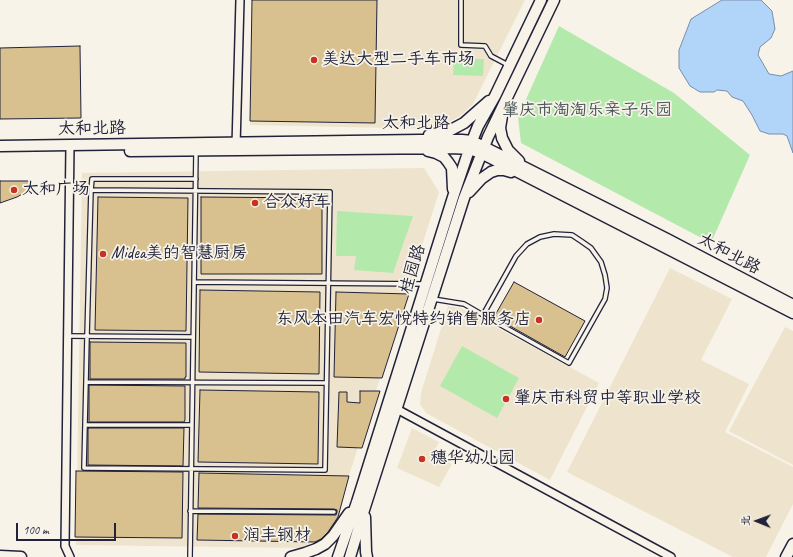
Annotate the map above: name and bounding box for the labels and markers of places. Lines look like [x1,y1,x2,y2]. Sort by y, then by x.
place label: 美达大型二手车市场 [322,50,475,70]
marker: 美达大型二手车市场 [309,55,319,65]
place label: 太和广场 [22,180,90,200]
marker: 太和广场 [9,185,19,195]
place label: 合众好车 [263,193,331,213]
marker: 合众好车 [250,198,260,208]
place label: Midea美的智慧厨房 [111,244,248,264]
marker: Midea美的智慧厨房 [98,249,108,259]
place label: 东风本田汽车宏悦特约销售服务店 [276,310,531,330]
marker: 东风本田汽车宏悦特约销售服务店 [534,315,544,325]
place label: 肇庆市科贸中等职业学校 [514,389,701,409]
marker: 肇庆市科贸中等职业学校 [501,394,511,404]
place label: 穗华幼儿园 [430,449,515,469]
marker: 穗华幼儿园 [417,454,427,464]
place label: 润丰钢材 [243,526,311,546]
marker: 润丰钢材 [230,531,240,541]

